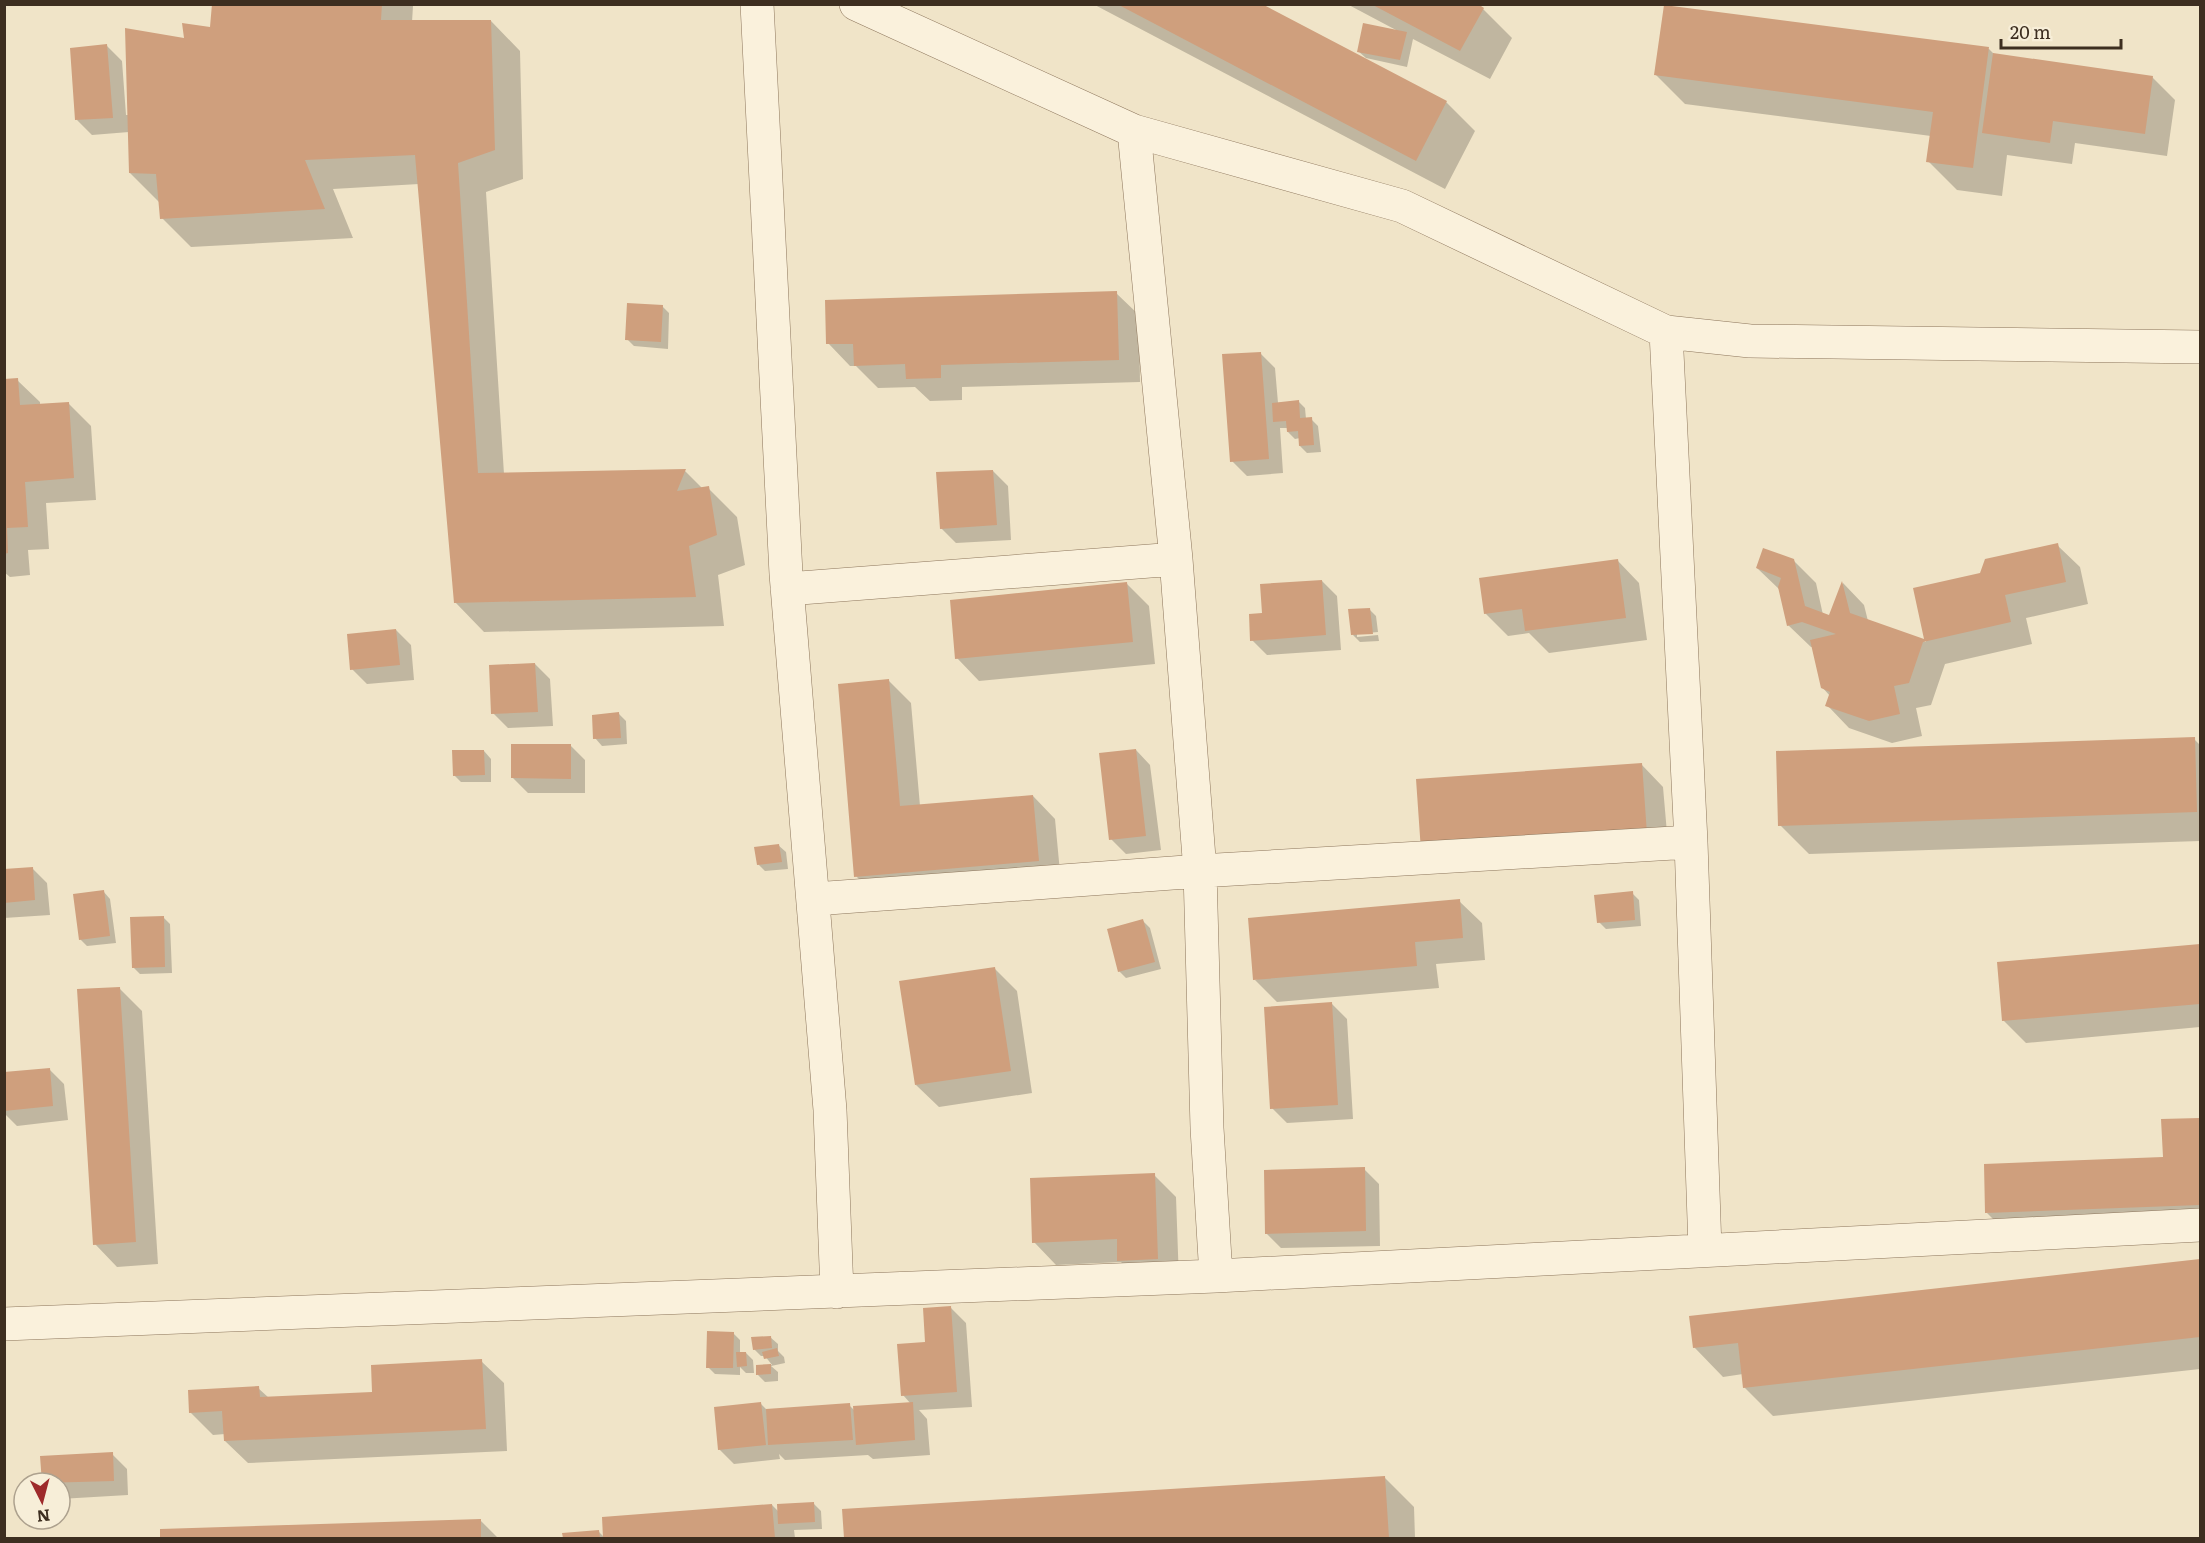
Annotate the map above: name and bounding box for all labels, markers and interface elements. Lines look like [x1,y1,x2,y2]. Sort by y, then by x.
scale bar [2001,12,2121,50]
text: 20 m [2010,18,2051,45]
north arrow [12,1471,72,1531]
text: N [36,1504,52,1530]

